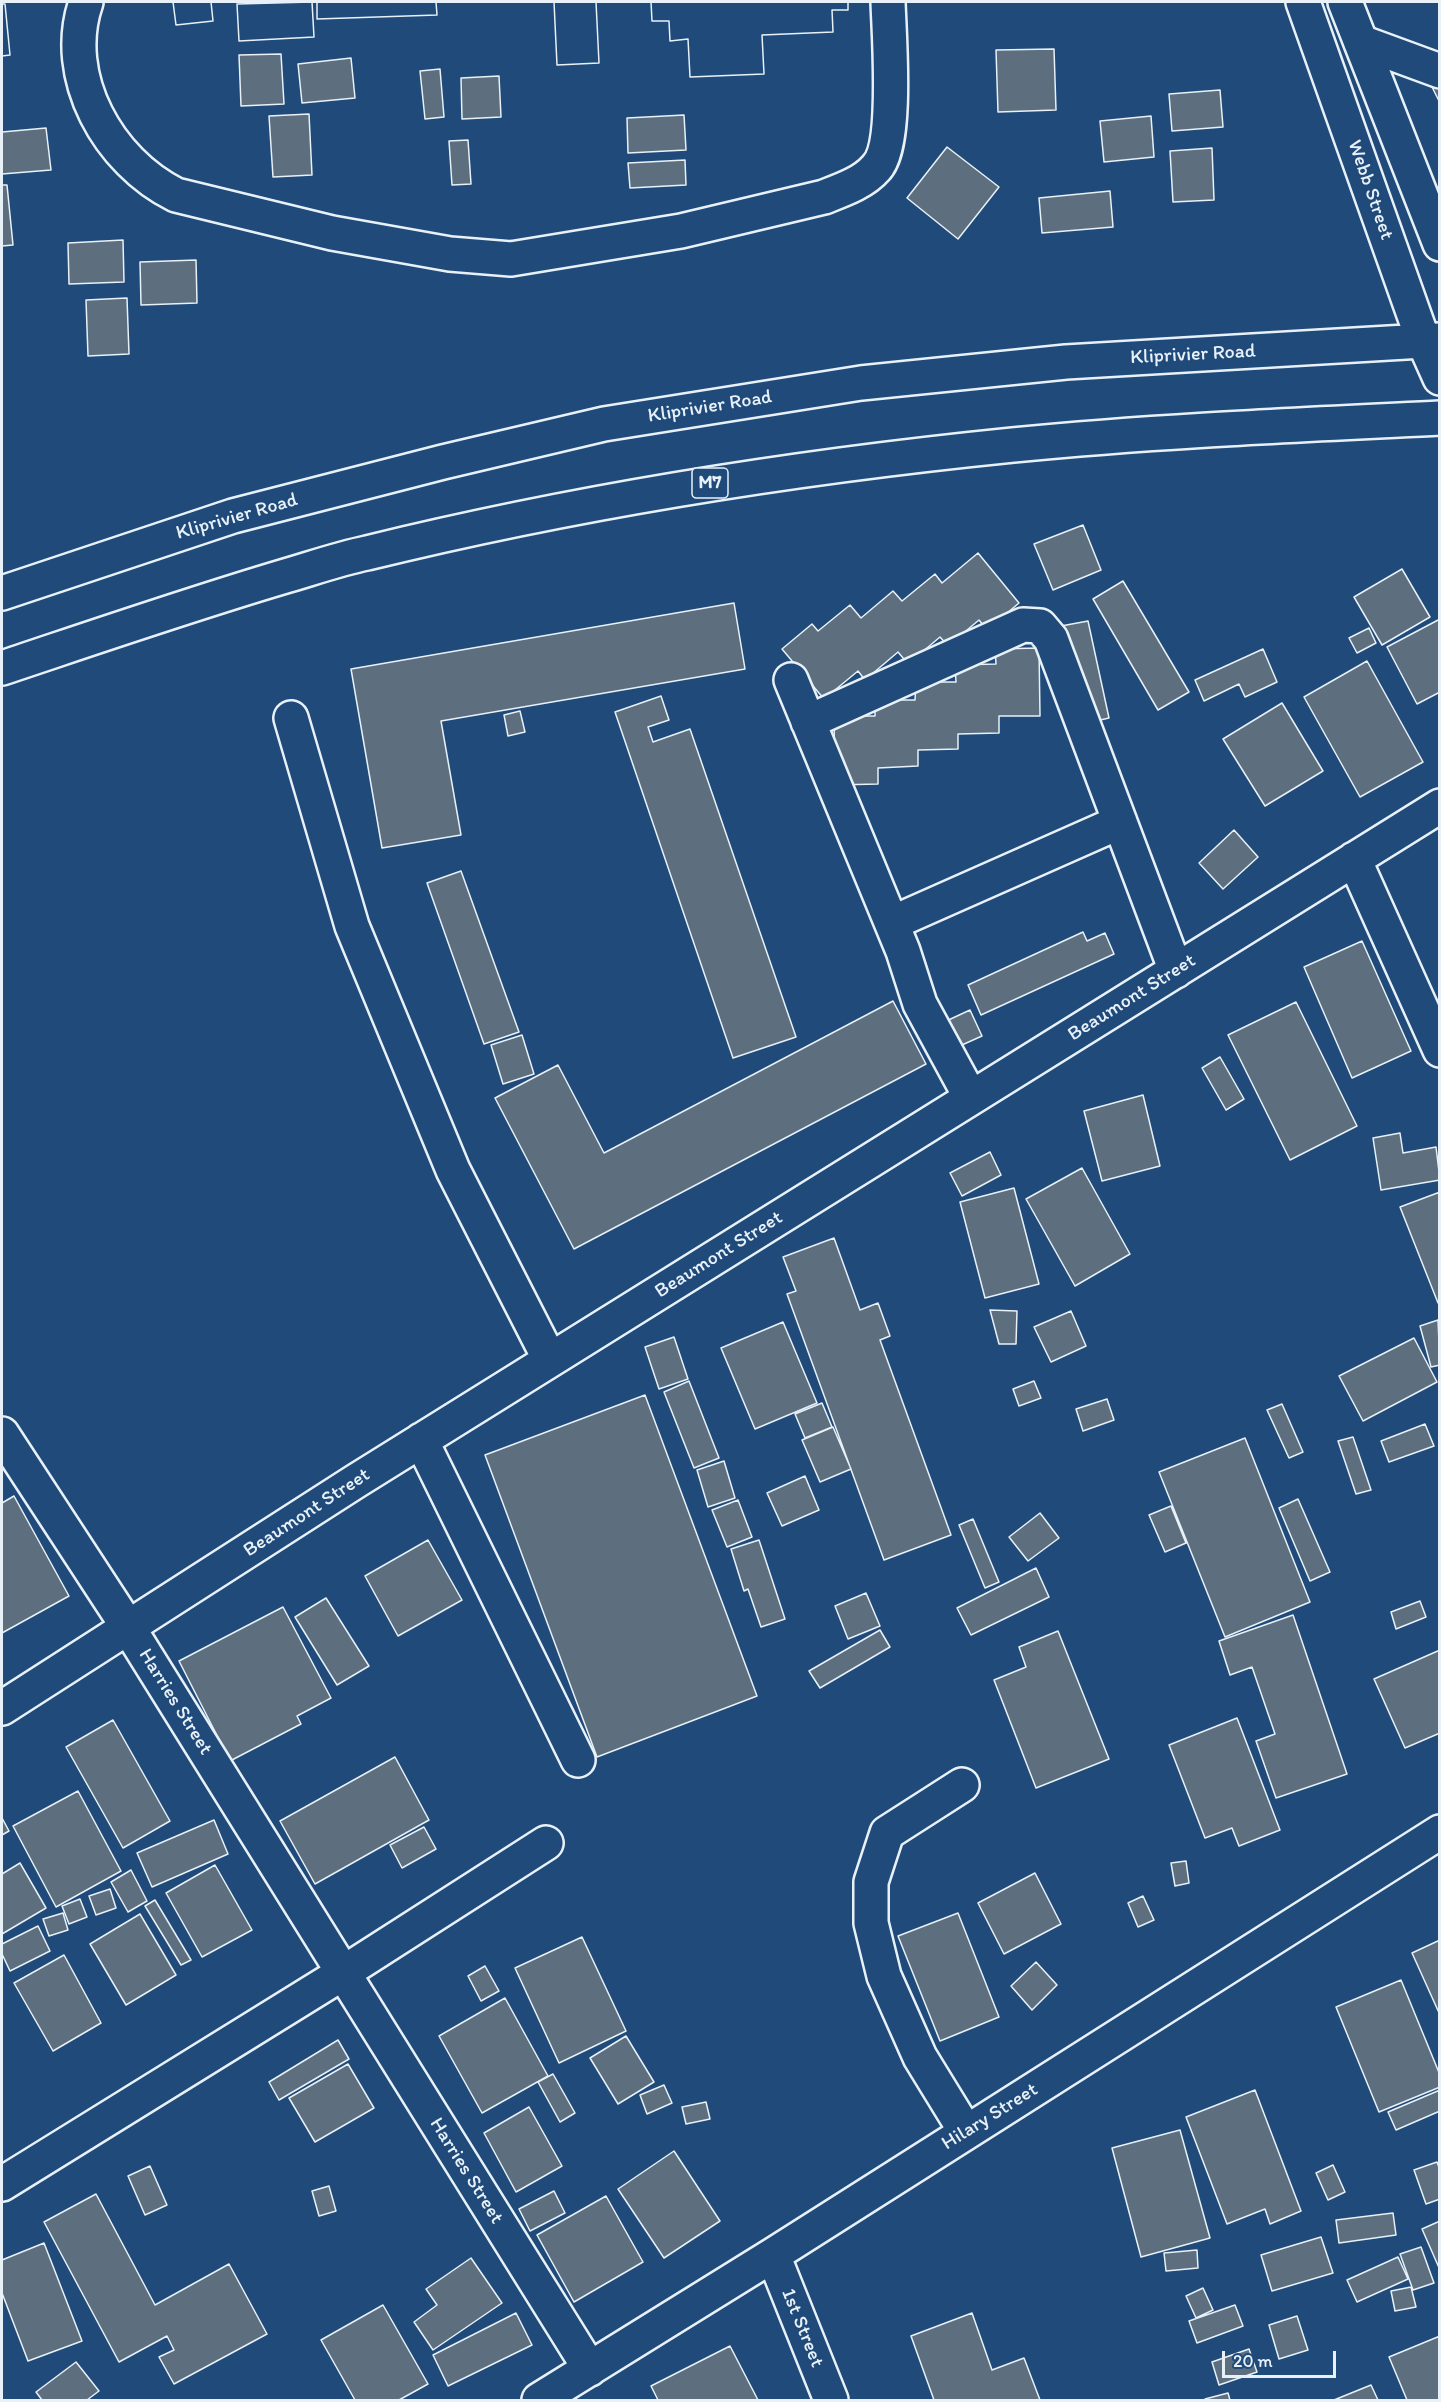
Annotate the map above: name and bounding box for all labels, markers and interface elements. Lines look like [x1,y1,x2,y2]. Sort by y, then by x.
street label: Webb Street [1342,137,1398,243]
street label: Kliprivier Road [1130,340,1256,370]
street label: Kliprivier Road [646,385,774,429]
road number: M7 [692,468,728,498]
street label: Kliprivier Road [173,488,301,546]
street label: Beaumont Street [1064,949,1200,1047]
street label: Beaumont Street [651,1206,787,1304]
street label: Beaumont Street [239,1463,375,1563]
street label: Harries Street [133,1644,217,1760]
street label: Hilary Street [937,2078,1043,2156]
street label: Harries Street [424,2113,508,2229]
street label: 1st Street [775,2285,829,2371]
scale bar [1225,2339,1339,2377]
text: 20 m [1233,2350,1273,2372]

